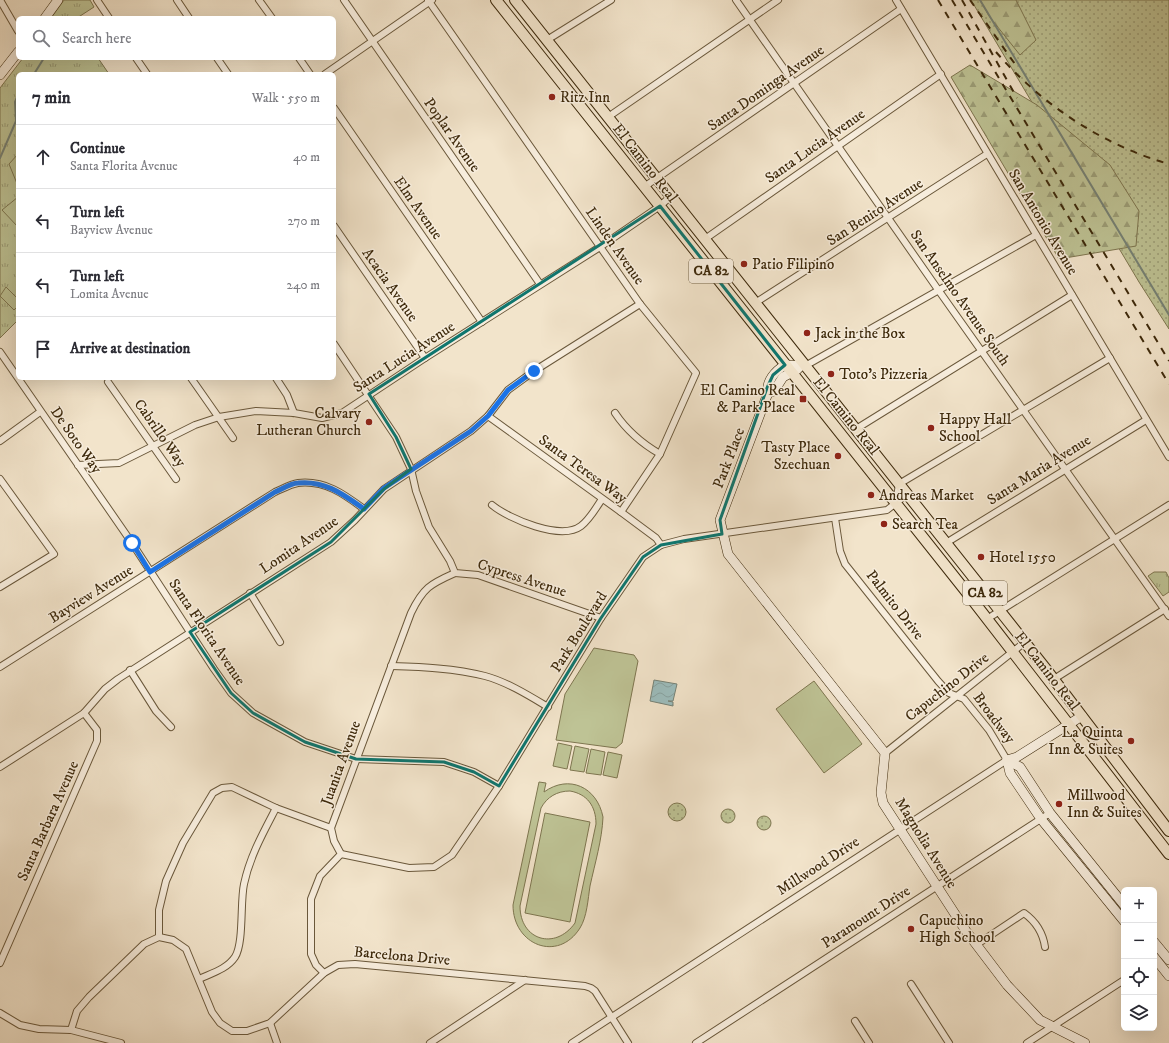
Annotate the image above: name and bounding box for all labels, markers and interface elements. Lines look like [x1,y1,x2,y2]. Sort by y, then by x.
search box [16,16,336,60]
icon: search [30,27,52,49]
text: Search here [62,29,131,48]
street label: Santa Dominga Avenue [704,41,828,135]
text: 7 min [32,87,71,109]
place label: Ritz Inn [560,88,610,107]
text: Walk · 550 m [252,90,320,106]
marker: Ritz Inn [547,92,557,102]
street label: Poplar Avenue [420,94,484,176]
street label: Santa Lucia Avenue [761,104,869,188]
street label: El Camino Real [608,120,682,207]
text: Continue [70,139,125,158]
icon: ahead [32,146,54,168]
text: 40 m [293,149,320,165]
text: Santa Florita Avenue [70,158,178,174]
street label: San Antonio Avenue [1004,166,1082,278]
street label: Elm Avenue [389,173,447,243]
street label: San Benito Avenue [823,174,927,250]
text: Turn left [70,203,124,222]
street label: Linden Avenue [581,203,649,289]
icon: left [32,210,54,232]
text: 270 m [288,213,320,229]
text: Bayview Avenue [70,222,153,238]
street label: San Anselmo Avenue South [906,226,1014,370]
street label: Acacia Avenue [358,245,422,325]
place label: Patio Filipino [752,255,834,274]
road number: CA 82 [689,259,733,283]
marker: Patio Filipino [739,259,749,269]
text: Turn left [70,267,124,286]
icon: left [32,274,54,296]
text: 240 m [287,277,320,293]
text: Lomita Avenue [70,286,149,302]
street label: Santa Lucia Avenue [350,317,458,397]
place label: Jack in the Box [813,324,906,343]
marker: Jack in the Box [802,328,812,338]
icon: arrive [32,338,54,360]
text: Arrive at destination [70,339,190,358]
route end [525,362,543,380]
place label: Toto's Pizzeria [839,365,928,384]
marker: Toto's Pizzeria [826,369,836,379]
street label: El Camino Real [809,373,884,459]
place label: El Camino Real & Park Place [700,381,795,417]
marker: El Camino Real & Park Place [798,394,808,404]
street label: Cabrillo Way [130,395,191,471]
street label: De Soto Way [46,403,106,478]
place label: Calvary Lutheran Church [256,404,362,440]
place label: Happy Hall School [939,410,1012,446]
marker: Calvary Lutheran Church [364,417,374,427]
marker: Happy Hall School [926,423,936,433]
street label: Park Place [709,425,749,491]
street label: Santa Teresa Way [535,430,632,508]
street label: Santa Maria Avenue [984,430,1094,510]
place label: Tasty Place Szechuan [761,438,830,474]
marker: Tasty Place Szechuan [833,451,843,461]
place label: Andreas Market [879,486,974,505]
marker: Andreas Market [866,490,876,500]
street label: Lomita Avenue [256,512,342,578]
place label: Search Tea [892,515,959,534]
marker: Search Tea [879,519,889,529]
route start [123,534,141,552]
place label: Hotel 1550 [989,548,1056,567]
marker: Hotel 1550 [976,552,986,562]
street label: Cypress Avenue [475,555,569,601]
street label: Bayview Avenue [45,561,137,627]
street label: Palmito Drive [862,566,928,644]
street label: Santa Florita Avenue [164,575,250,689]
road number: CA 82 [963,581,1007,605]
street label: Park Boulevard [547,588,612,676]
street label: El Camino Real [1010,628,1084,715]
street label: Capuchino Drive [901,648,993,726]
street label: Broadway [969,689,1020,748]
street label: Juanita Avenue [316,718,365,810]
place label: La Quinta Inn & Suites [1048,723,1124,759]
marker: La Quinta Inn & Suites [1126,736,1136,746]
street label: Santa Barbara Avenue [13,758,83,884]
place label: Millwood Inn & Suites [1067,786,1142,822]
street label: Magnolia Avenue [890,794,962,892]
marker: Millwood Inn & Suites [1054,799,1064,809]
street label: Millwood Drive [773,832,863,900]
street label: Paramount Drive [818,881,914,953]
map controls [1121,887,1157,1031]
button: + [1121,887,1157,923]
place label: Capuchino High School [919,911,996,947]
button: − [1121,923,1157,959]
marker: Capuchino High School [906,924,916,934]
street label: Barcelona Drive [353,942,451,970]
button: locate [1121,959,1157,995]
button: layers [1121,995,1157,1031]

